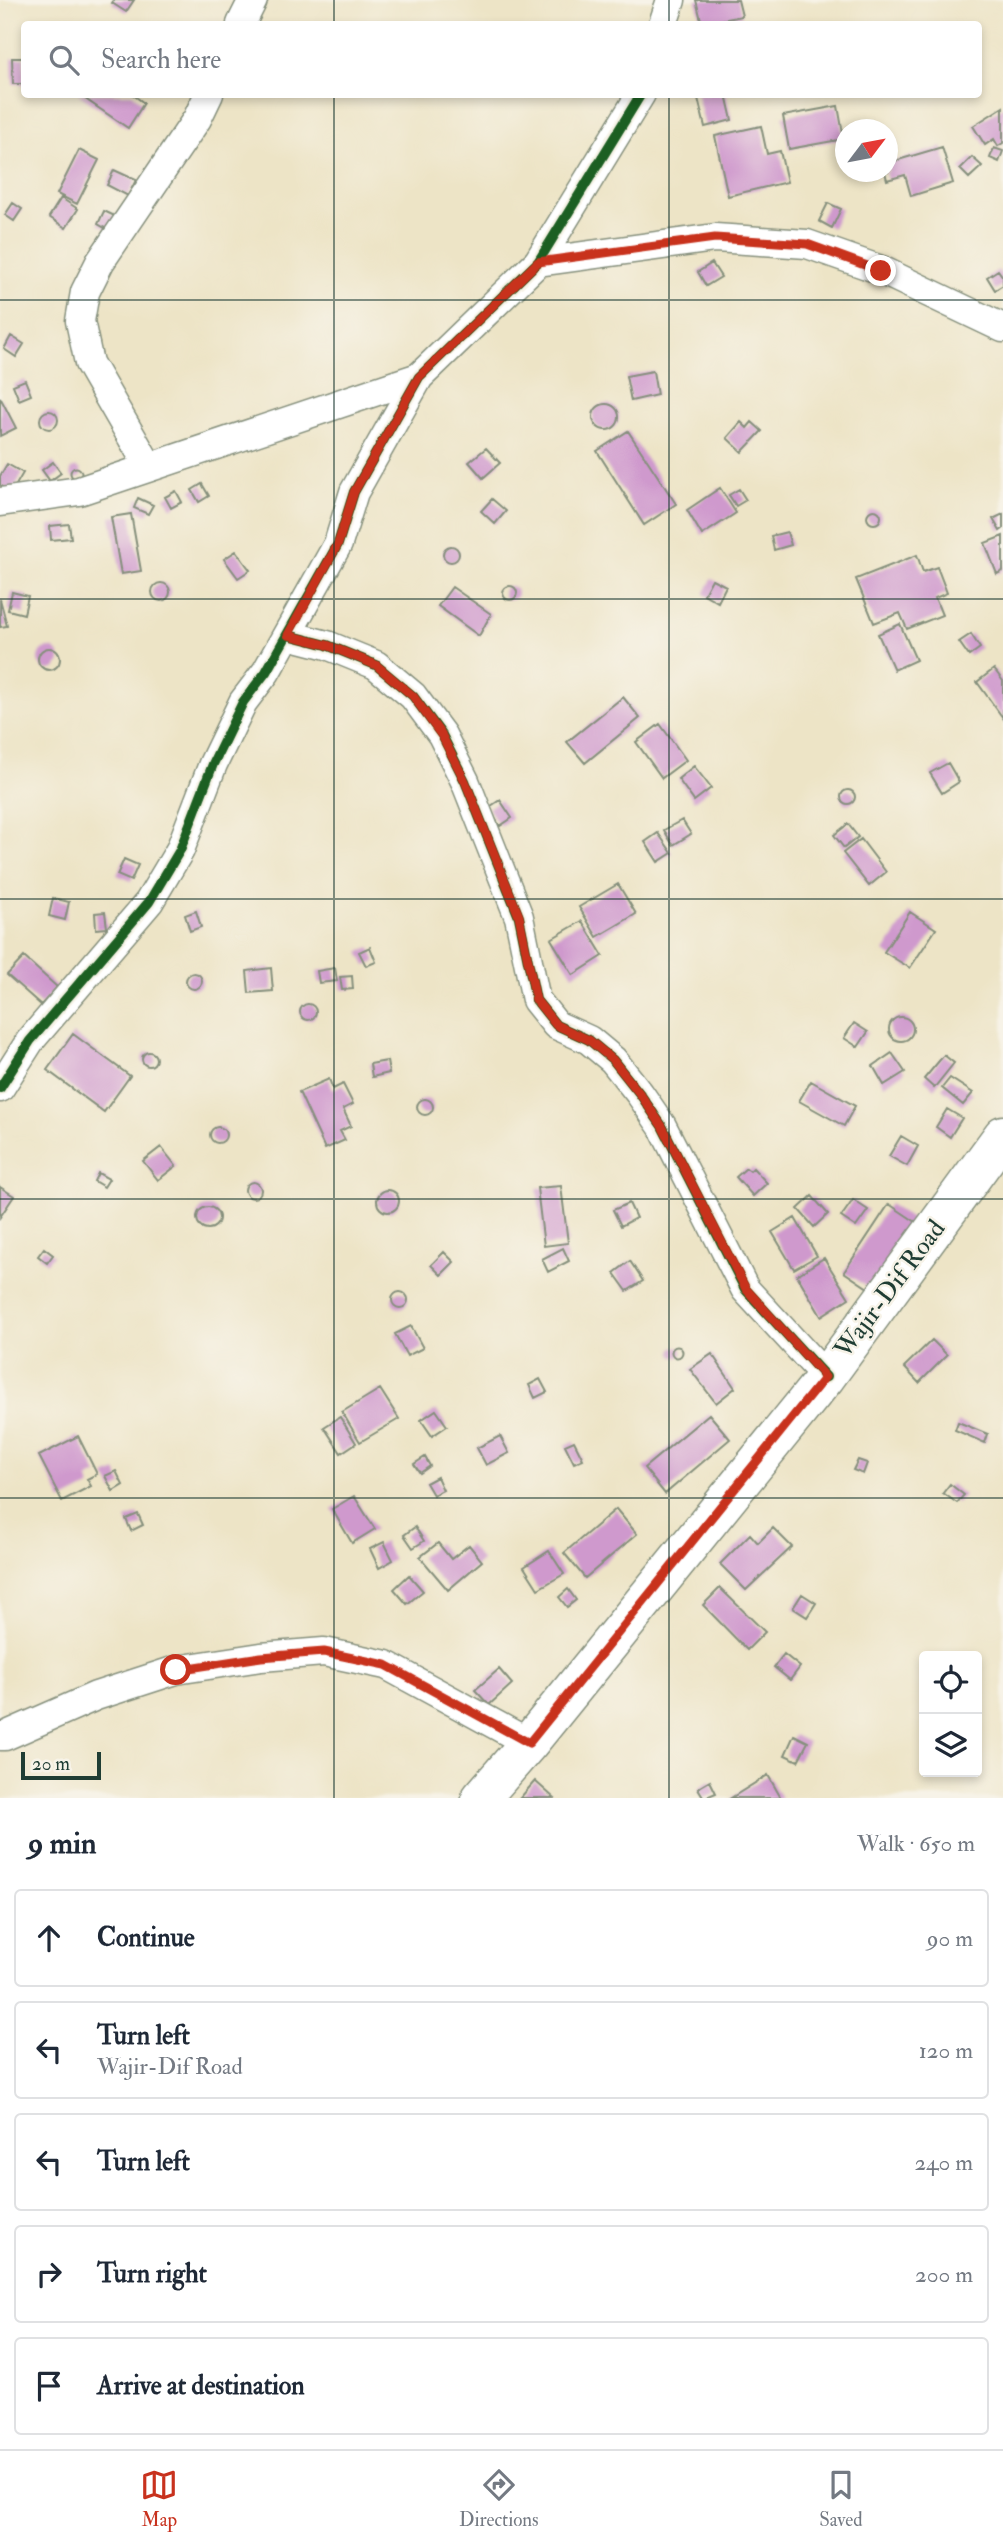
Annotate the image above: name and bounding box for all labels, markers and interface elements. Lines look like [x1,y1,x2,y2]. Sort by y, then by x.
search box [21,21,982,98]
icon: search [45,41,83,79]
text: Search here [101,44,221,76]
north arrow [835,119,898,182]
route end [865,255,896,286]
street label: Wajir-Dif Road [827,1213,952,1365]
map controls [919,1651,982,1777]
button: locate [919,1651,982,1714]
route start [160,1654,191,1685]
button: layers [919,1714,982,1777]
scale bar [21,1749,102,1781]
text: 20 m [32,1752,70,1776]
text: 9 min [28,1825,96,1862]
text: Walk · 650 m [857,1829,975,1858]
icon: ahead [30,1919,68,1957]
text: Continue [97,1922,195,1954]
text: 90 m [927,1924,973,1953]
text: Turn left [97,2020,190,2052]
icon: left [30,2031,68,2069]
text: 120 m [919,2036,973,2065]
text: Wajir-Dif Road [97,2052,243,2081]
icon: left [30,2143,68,2181]
text: Turn left [97,2146,190,2178]
text: 240 m [914,2148,973,2177]
icon: right [30,2255,68,2293]
text: Turn right [97,2258,207,2290]
text: 200 m [915,2260,973,2289]
icon: arrive [30,2367,68,2405]
text: Arrive at destination [97,2370,305,2402]
tab: Map [140,2466,178,2532]
tab: Directions [459,2466,539,2532]
tab: Saved [819,2466,863,2532]

